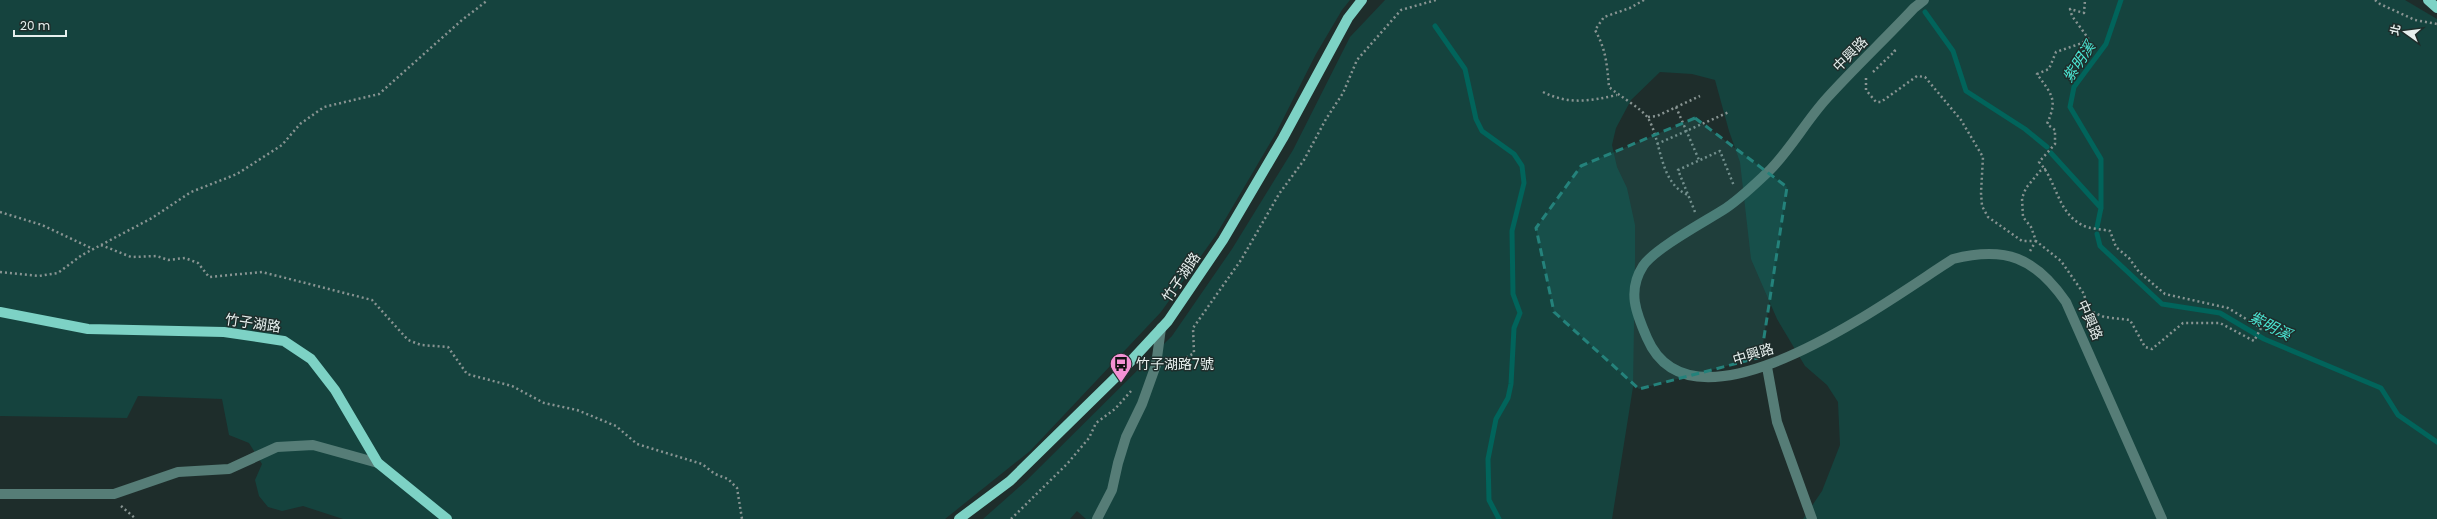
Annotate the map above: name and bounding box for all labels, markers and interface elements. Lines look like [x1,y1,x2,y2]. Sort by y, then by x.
scale bar [14,12,66,38]
north arrow [2385,12,2425,52]
text: 20 m [20,17,50,34]
text: 北 [2386,22,2404,37]
street label: 中興路 [1828,32,1872,76]
water label: 紫明溪 [2057,36,2101,86]
street label: 竹子湖路 [1157,248,1205,306]
street label: 中興路 [2072,297,2108,343]
water label: 紫明溪 [2245,306,2297,346]
street label: 竹子湖路 [224,309,282,337]
street label: 中興路 [1730,338,1776,370]
bus stop icon: 竹子湖路7號 [1108,351,1134,384]
place label: 竹子湖路7號 [1136,354,1214,374]

